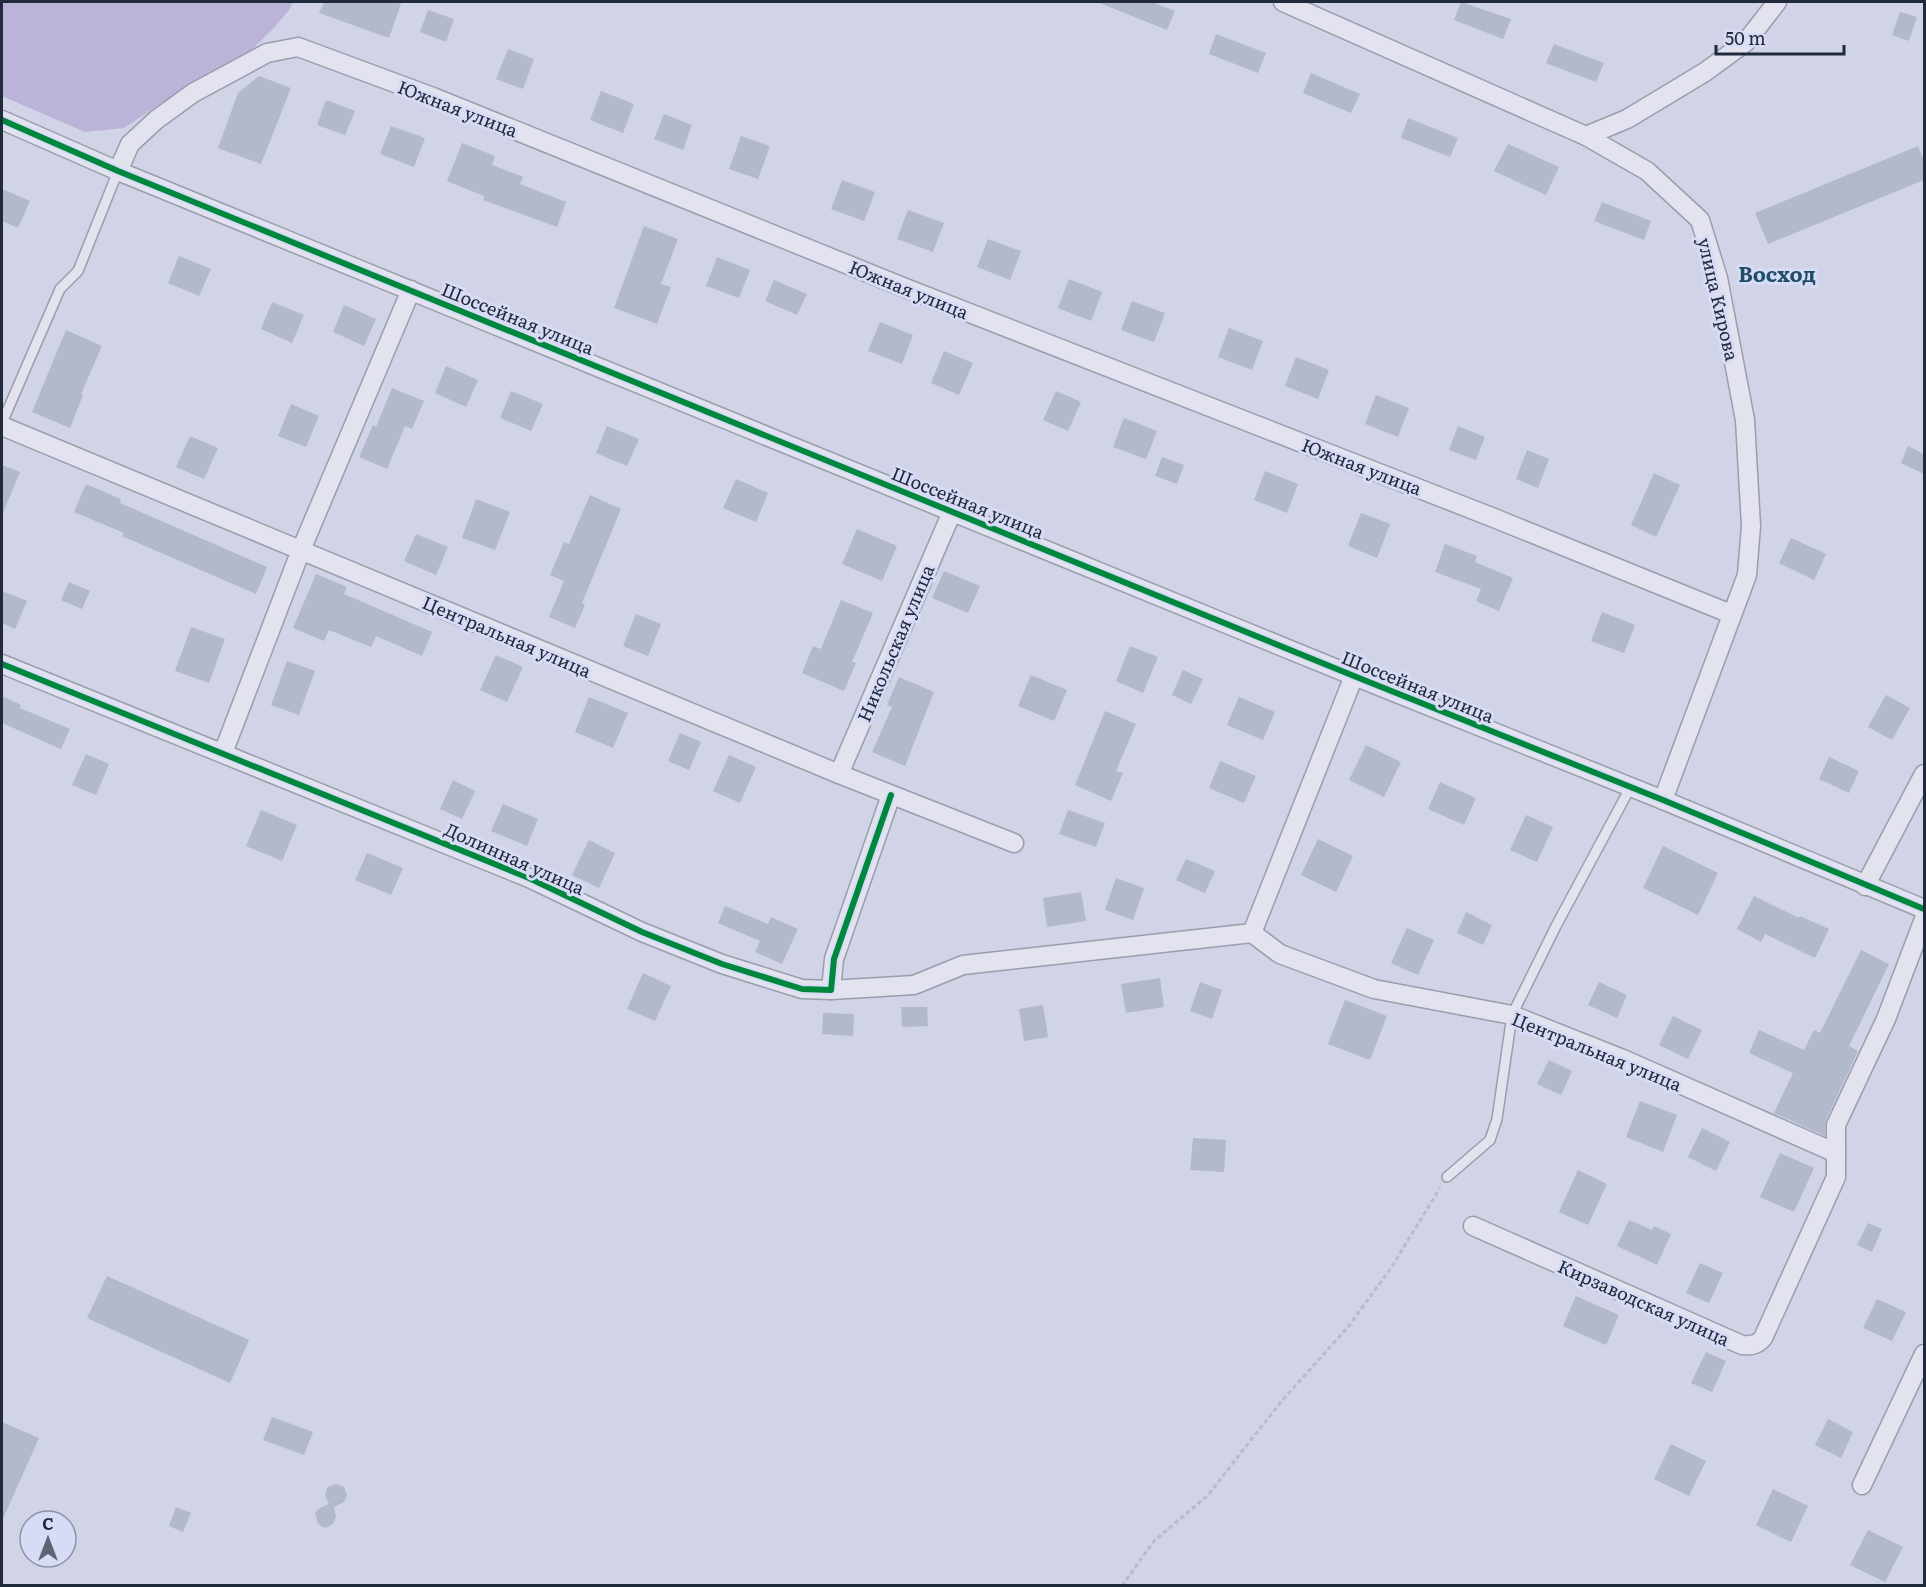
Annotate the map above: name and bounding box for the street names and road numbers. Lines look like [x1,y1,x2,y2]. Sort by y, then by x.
street label: Южная улица [394,73,522,143]
street label: улица Кирова [1692,235,1746,364]
street label: Южная улица [845,253,973,325]
street label: Шоссейная улица [438,275,599,361]
street label: Южная улица [1298,431,1426,501]
street label: Шоссейная улица [888,459,1049,545]
street label: Никольская улица [850,560,940,726]
street label: Центральная улица [418,588,596,684]
street label: Шоссейная улица [1338,643,1499,729]
street label: Долинная улица [441,815,590,901]
street label: Центральная улица [1508,1005,1686,1098]
street label: Кирзаводская улица [1554,1252,1734,1352]

